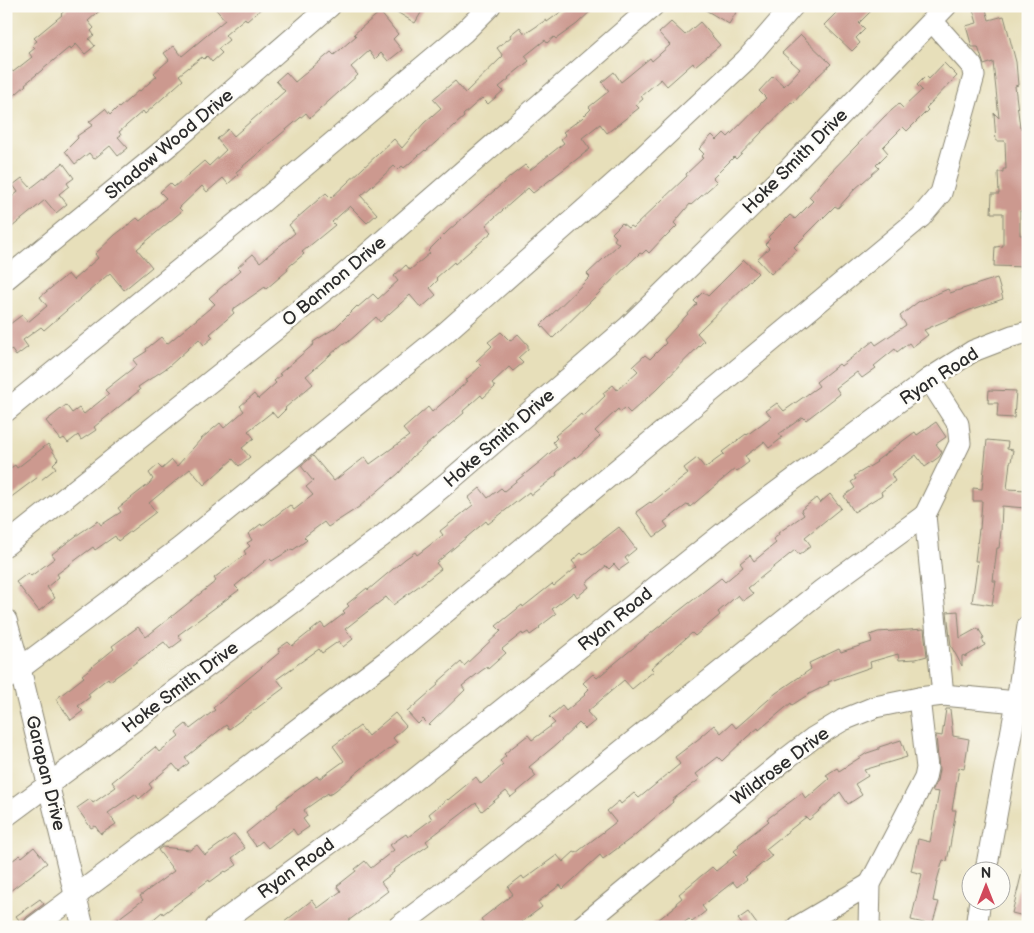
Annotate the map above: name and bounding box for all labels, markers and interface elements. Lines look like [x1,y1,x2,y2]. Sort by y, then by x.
street label: Shadow Wood Drive [101,84,238,204]
street label: Hoke Smith Drive [739,104,852,218]
street label: O Bannon Drive [278,232,391,331]
street label: Ryan Road [896,343,982,410]
street label: Hoke Smith Drive [440,384,559,492]
street label: Ryan Road [574,583,657,656]
street label: Hoke Smith Drive [118,637,243,738]
street label: Garapan Drive [21,713,70,833]
street label: Wildrose Drive [727,723,834,810]
street label: Ryan Road [254,834,339,903]
north arrow [962,860,1012,910]
text: N [981,865,991,882]

